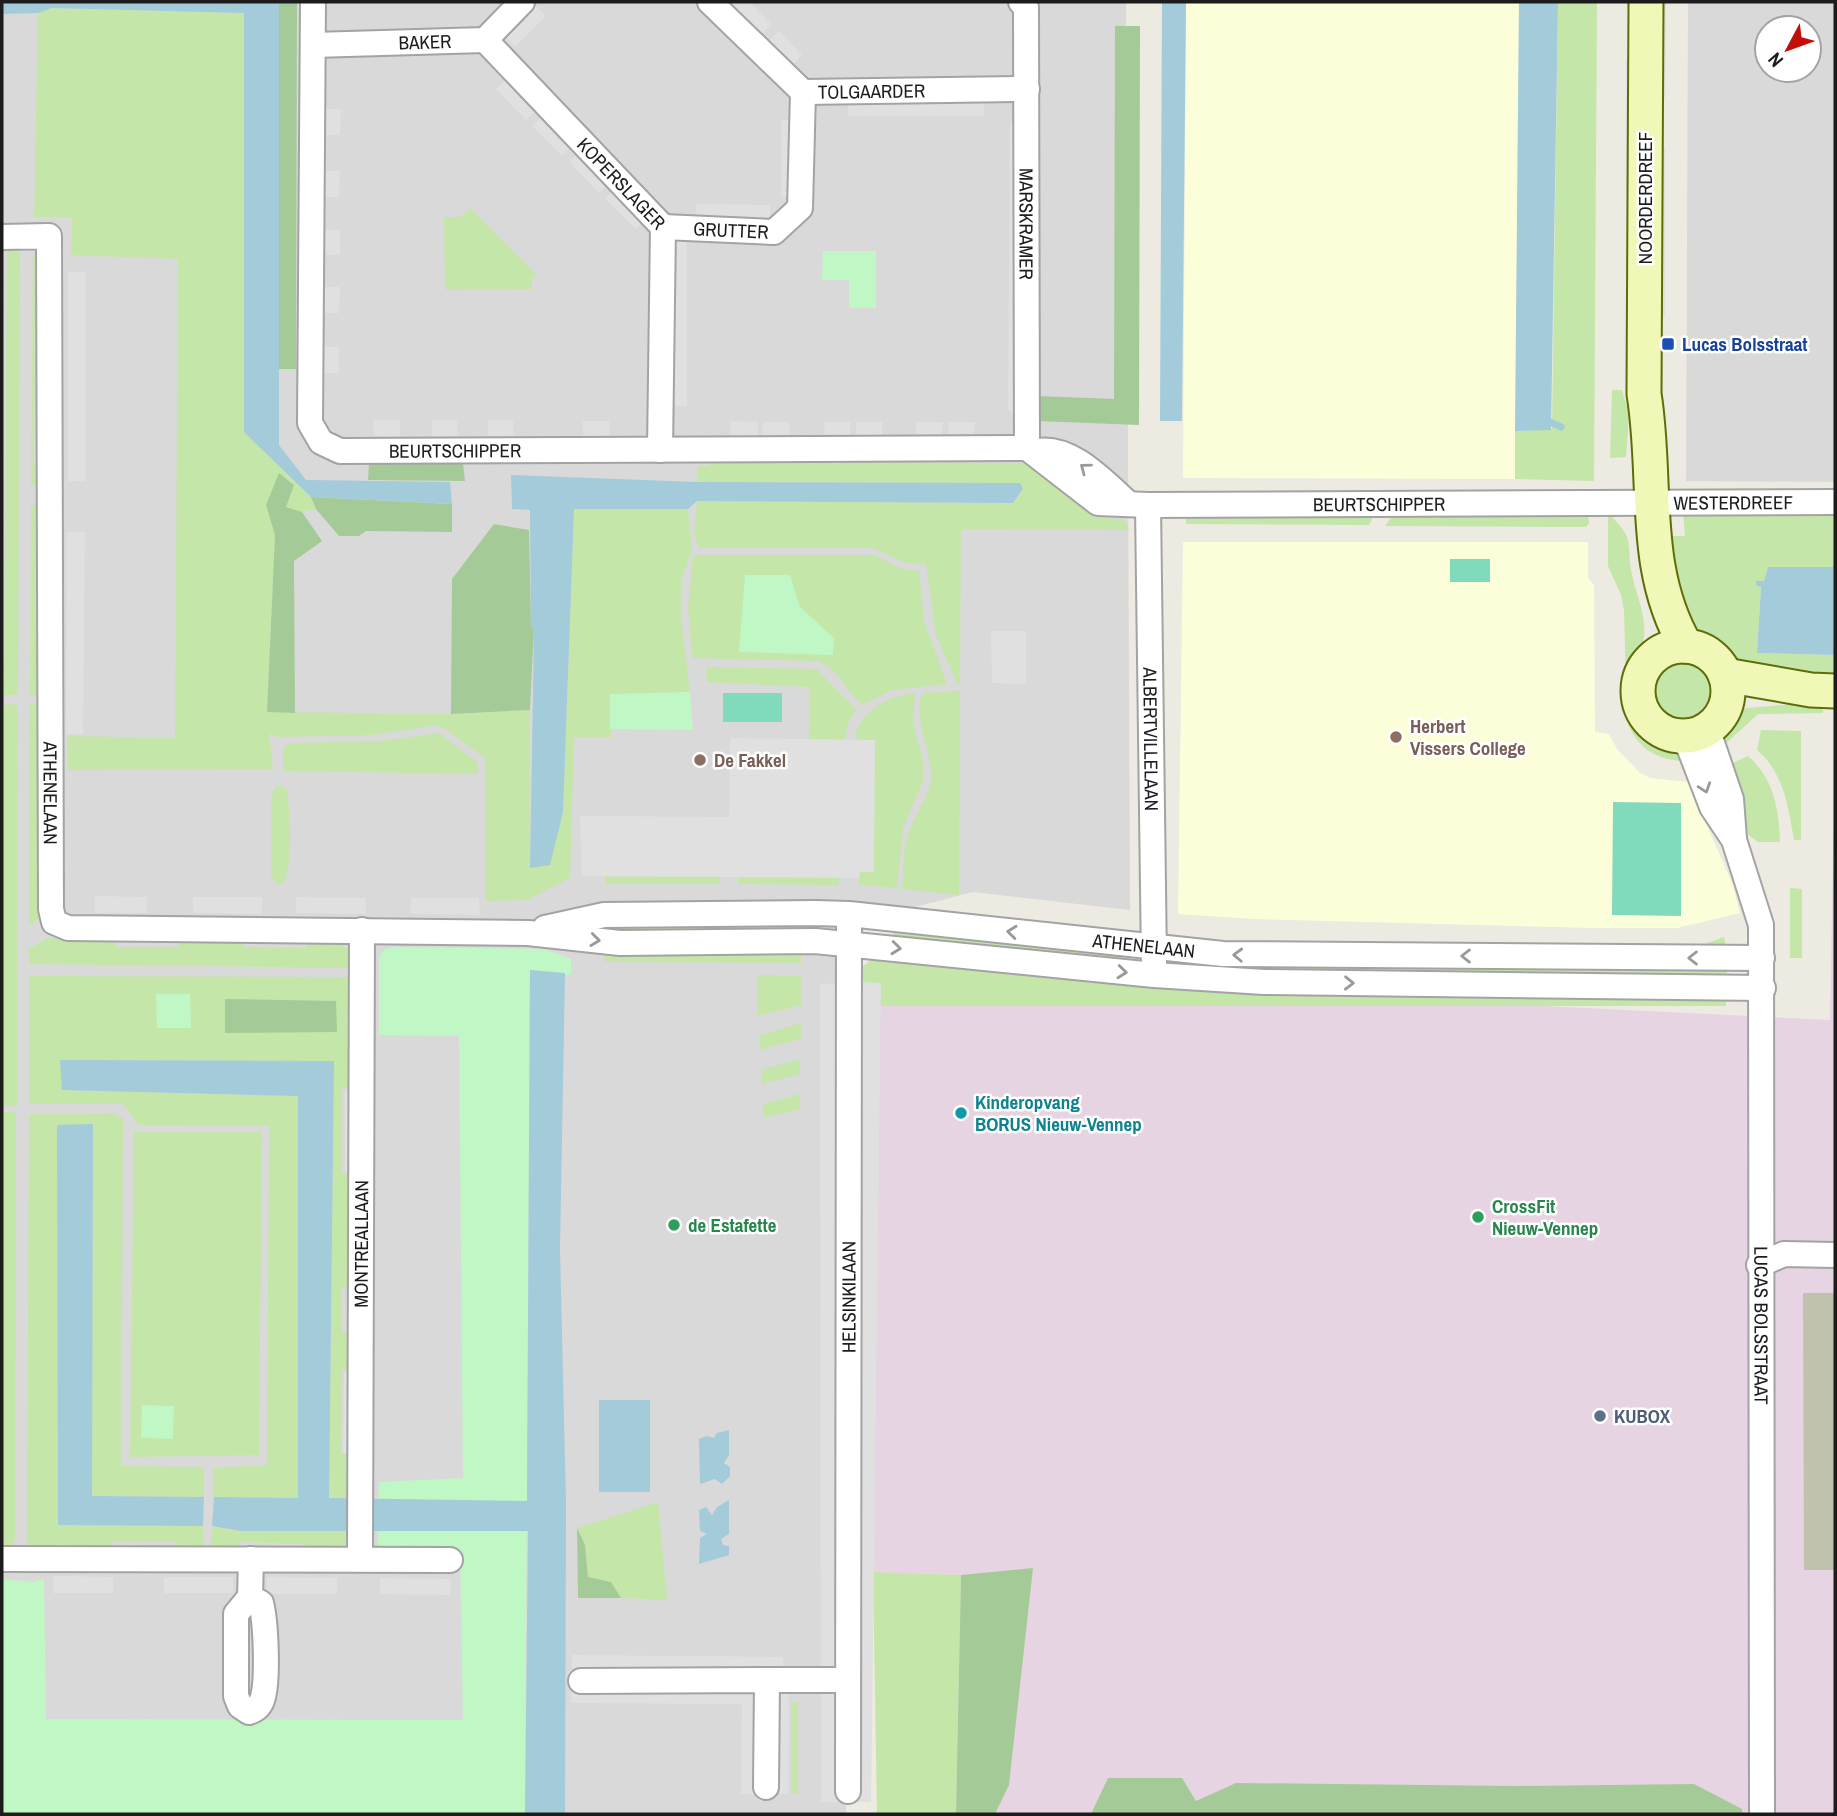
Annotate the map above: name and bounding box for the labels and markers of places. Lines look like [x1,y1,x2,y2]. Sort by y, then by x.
place label: Lucas Bolsstraat [1682,331,1808,357]
marker: Lucas Bolsstraat [1660,336,1676,352]
place label: Herbert Vissers College [1410,713,1526,761]
marker: Herbert Vissers College [1388,729,1404,745]
place label: De Fakkel [714,747,786,773]
marker: De Fakkel [692,752,708,768]
place label: Kinderopvang BORUS Nieuw-Vennep [975,1089,1142,1137]
marker: Kinderopvang BORUS Nieuw-Vennep [953,1105,969,1121]
place label: CrossFit Nieuw-Vennep [1492,1193,1598,1241]
marker: CrossFit Nieuw-Vennep [1470,1209,1486,1225]
place label: de Estafette [688,1212,777,1238]
marker: de Estafette [666,1217,682,1233]
place label: KUBOX [1614,1403,1671,1429]
marker: KUBOX [1592,1408,1608,1424]

